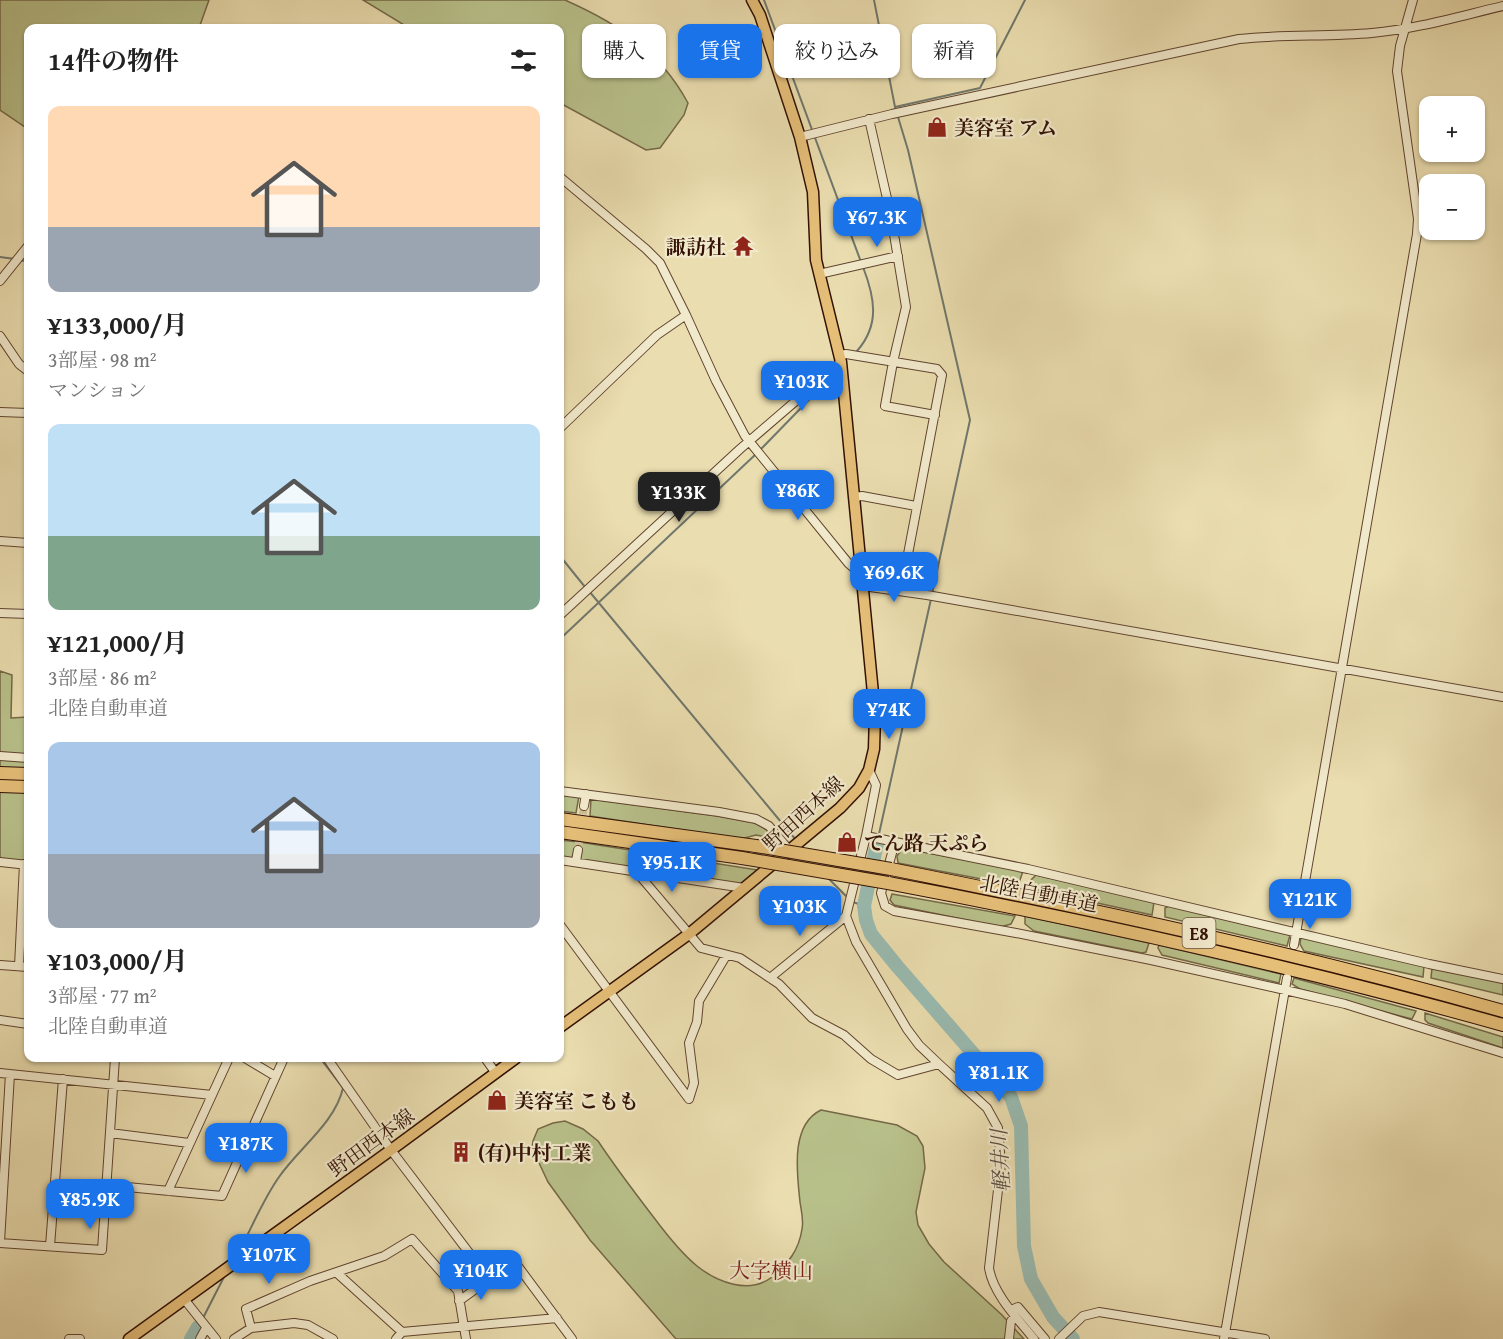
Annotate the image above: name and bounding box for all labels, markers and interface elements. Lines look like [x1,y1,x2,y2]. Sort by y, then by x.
chip: 購入 [582,24,666,78]
chip: 賃貸 [678,24,762,78]
chip: 絞り込み [774,24,900,78]
chip: 新着 [912,24,996,78]
text: 14件の物件 [48,41,179,80]
icon: filters [507,44,540,77]
map controls [1419,96,1485,240]
button: + [1419,96,1485,162]
place label: 美容室 アム [954,113,1057,142]
shop icon: 美容室 アム [925,115,949,139]
icon: home [240,145,348,253]
button: − [1419,174,1485,240]
pin: ¥67.3K [828,197,926,248]
text: ¥67.3K [847,202,907,231]
place label: 諏訪社 [666,232,726,261]
temple icon: 諏訪社 [731,234,755,258]
text: ¥133,000/月 [48,305,188,344]
text: 3部屋 · 98 m² [48,345,157,374]
pin: ¥103K [760,361,844,412]
text: ¥103K [775,366,829,395]
text: マンション [48,375,147,404]
icon: home [240,463,348,571]
pin: ¥86K [762,470,834,521]
pin: ¥133K [637,472,721,523]
text: ¥86K [776,475,820,504]
text: ¥133K [652,477,706,506]
pin: ¥69.6K [845,552,943,603]
text: ¥69.6K [864,557,924,586]
text: ¥121,000/月 [48,623,188,662]
text: 3部屋 · 86 m² [48,663,157,692]
pin: ¥74K [853,689,925,740]
text: 北陸自動車道 [48,693,168,722]
text: ¥74K [867,694,911,723]
street label: 野田西本線 [756,769,850,857]
icon: home [240,781,348,889]
place label: てん路 天ぷら [864,828,988,857]
shop icon: てん路 天ぷら [835,830,859,854]
pin: ¥95.1K [623,842,721,893]
text: ¥95.1K [642,847,702,876]
street label: 北陸自動車道 [977,867,1101,919]
pin: ¥121K [1268,879,1352,930]
text: ¥121K [1283,884,1337,913]
pin: ¥103K [758,886,842,937]
text: ¥103K [773,891,827,920]
road number: E8 [1182,918,1216,948]
text: ¥103,000/月 [48,941,188,980]
text: 3部屋 · 77 m² [48,981,157,1010]
text: 北陸自動車道 [48,1011,168,1040]
pin: ¥81.1K [950,1052,1048,1103]
text: ¥81.1K [969,1057,1029,1086]
place label: 美容室 こもも [514,1086,638,1115]
shop icon: 美容室 こもも [485,1088,509,1112]
street label: 野田西本線 [322,1101,420,1183]
pin: ¥187K [204,1123,288,1174]
water label: 軽井川 [983,1127,1017,1193]
text: ¥187K [219,1128,273,1157]
place label: (有)中村工業 [478,1138,591,1167]
building icon: (有)中村工業 [449,1140,473,1164]
pin: ¥85.9K [41,1179,139,1230]
text: ¥85.9K [60,1184,120,1213]
pin: ¥107K [227,1234,311,1285]
text: ¥107K [242,1239,296,1268]
pin: ¥104K [439,1250,523,1301]
text: ¥104K [454,1255,508,1284]
district label: 大字横山 [729,1255,813,1286]

